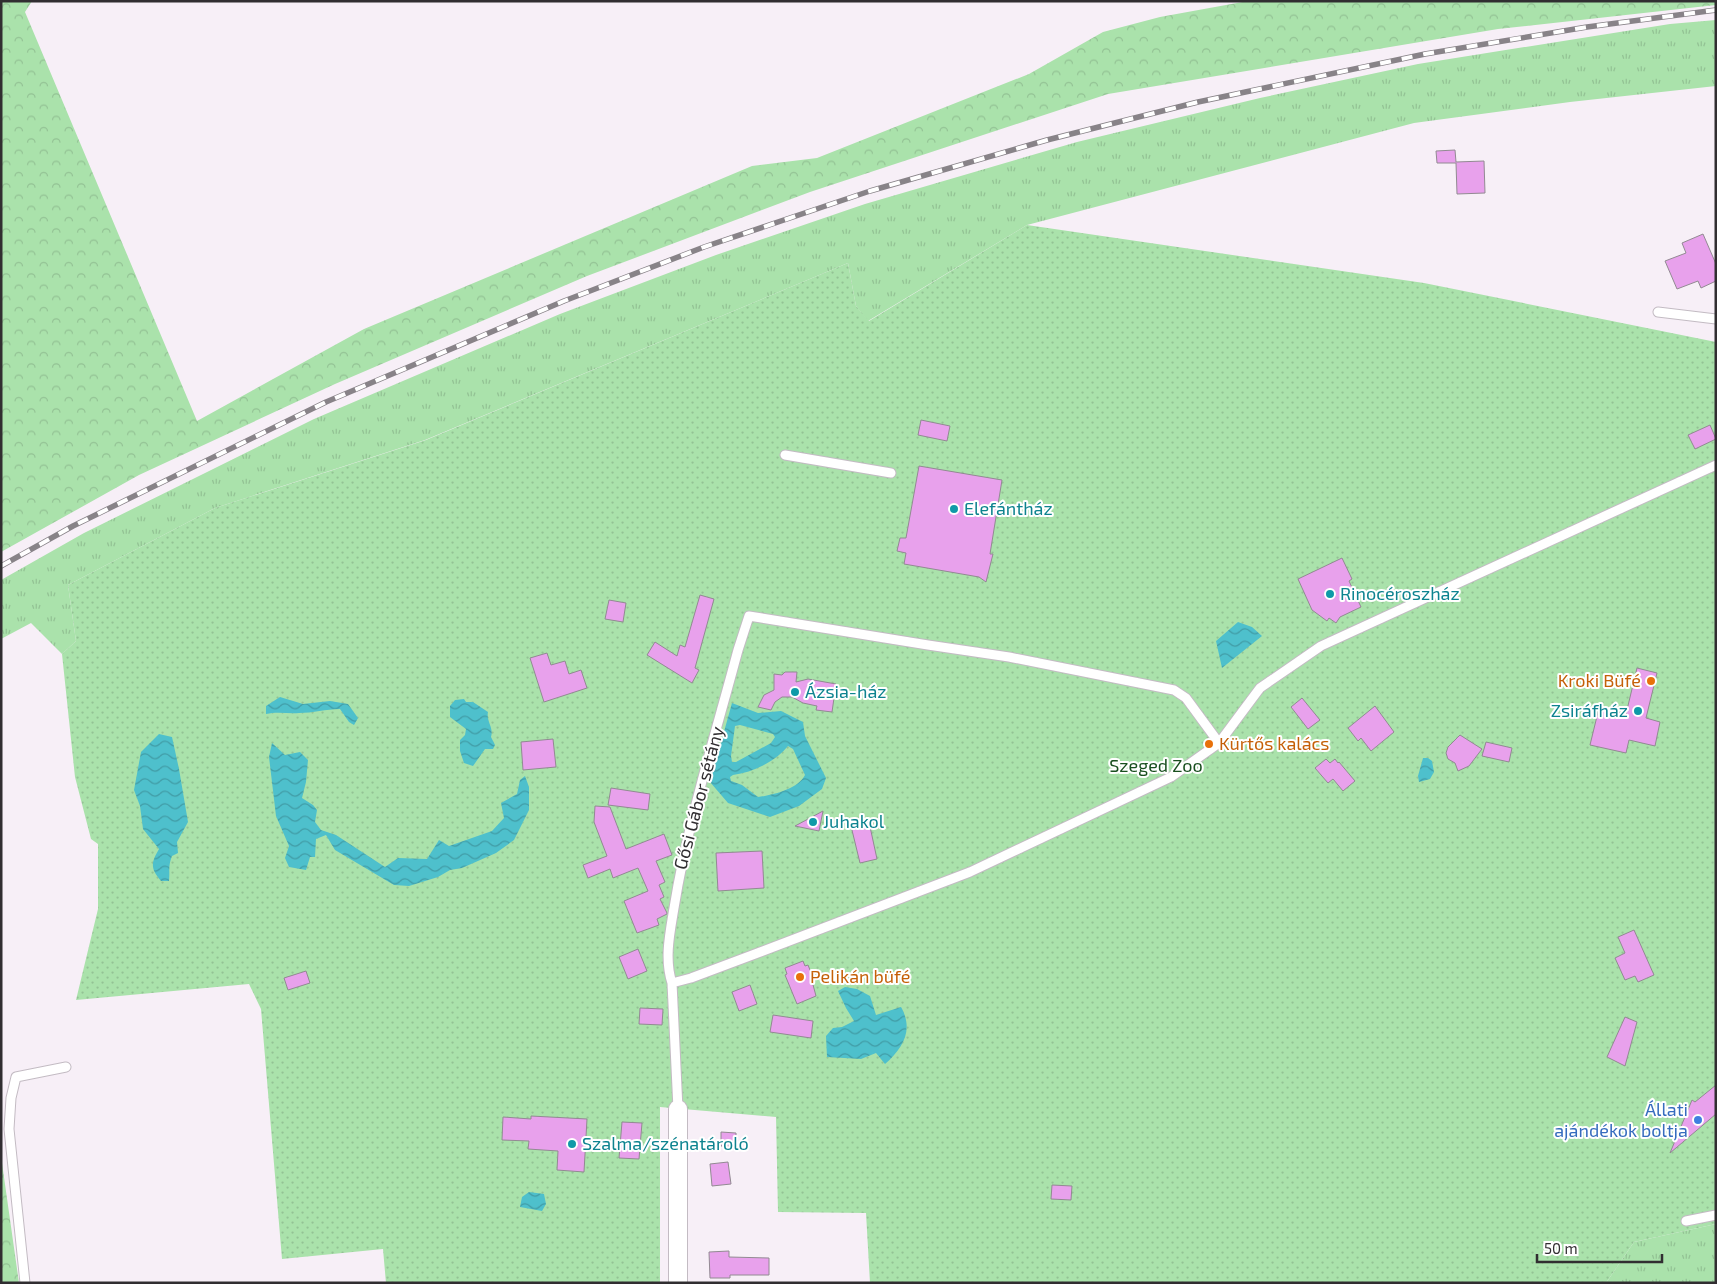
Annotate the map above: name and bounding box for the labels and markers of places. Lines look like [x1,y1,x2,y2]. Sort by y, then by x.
place label: Elefántház [964,497,1053,519]
marker: Elefántház [948,503,960,515]
place label: Rinocéroszház [1340,582,1460,604]
marker: Rinocéroszház [1324,588,1336,600]
place label: Kroki Büfé [1558,669,1641,691]
marker: Kroki Büfé [1645,675,1657,687]
place label: Ázsia-ház [805,680,886,702]
marker: Ázsia-ház [789,686,801,698]
place label: Zsiráfház [1551,699,1628,721]
marker: Zsiráfház [1632,705,1644,717]
place label: Kürtős kalács [1219,732,1330,754]
marker: Kürtős kalács [1203,738,1215,750]
place label: Juhakol [823,810,885,832]
marker: Juhakol [807,816,819,828]
place label: Pelikán büfé [810,965,910,987]
marker: Pelikán büfé [794,971,806,983]
place label: Állati ajándékok boltja [1554,1098,1688,1141]
marker: Állati ajándékok boltja [1692,1114,1704,1126]
place label: Szalma/szénatároló [582,1132,749,1154]
marker: Szalma/szénatároló [566,1138,578,1150]

